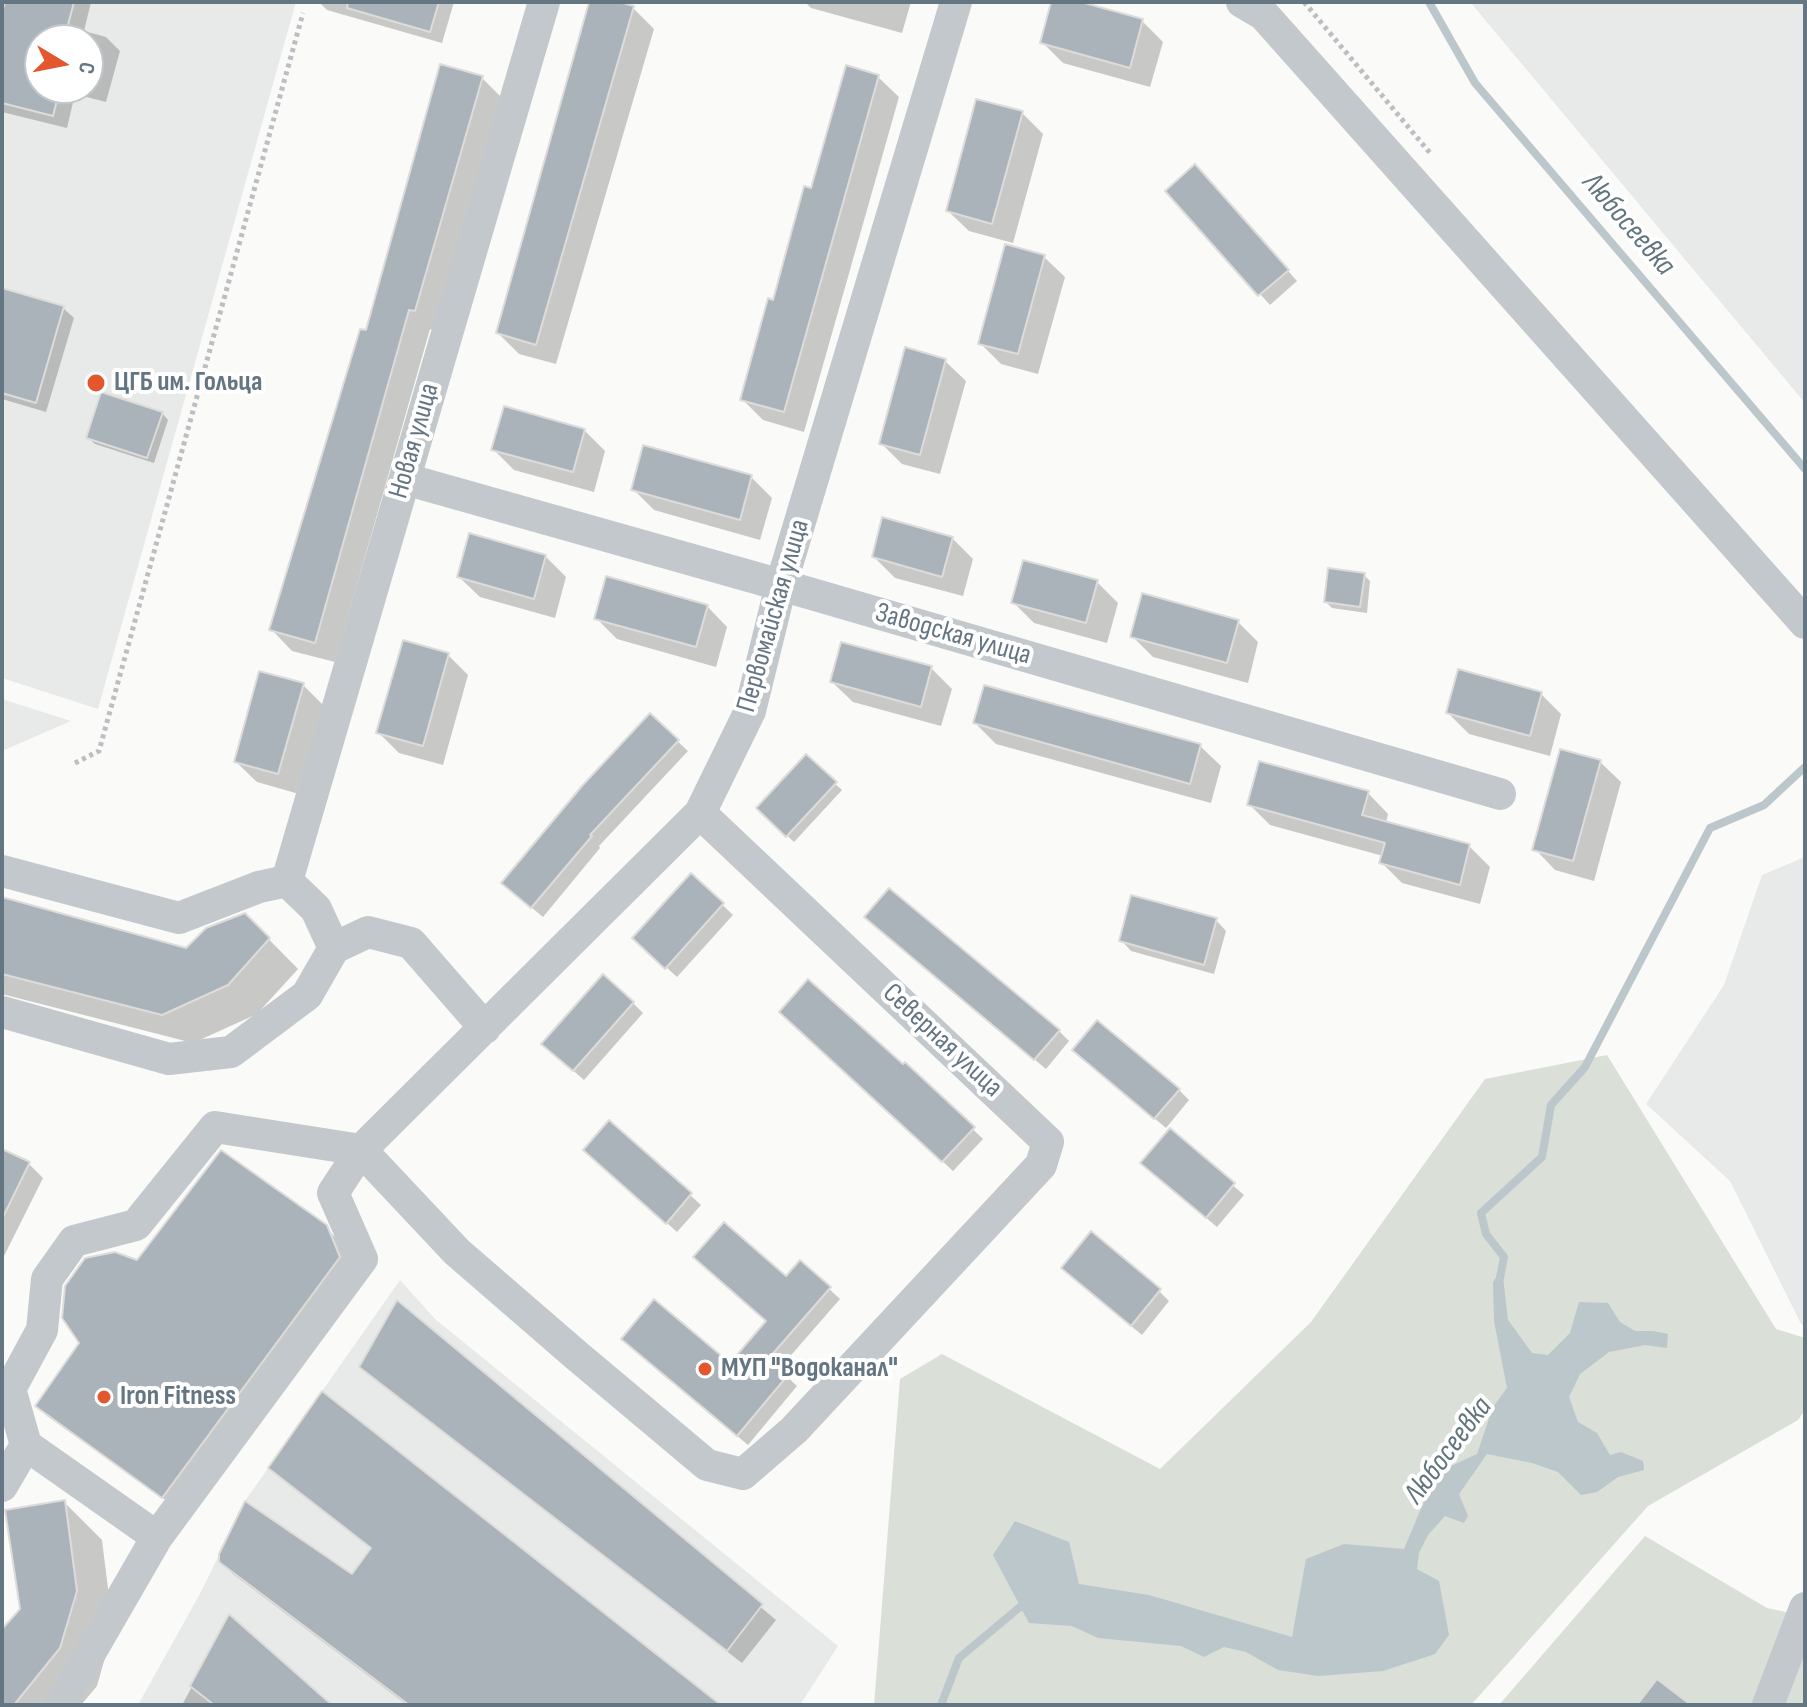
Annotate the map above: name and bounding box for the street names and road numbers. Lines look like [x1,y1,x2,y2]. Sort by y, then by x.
street label: Новая улица [383,379,447,503]
street label: Первомайская улица [730,516,818,716]
street label: Заводская улица [871,597,1035,673]
street label: Северная улица [875,977,1009,1105]

